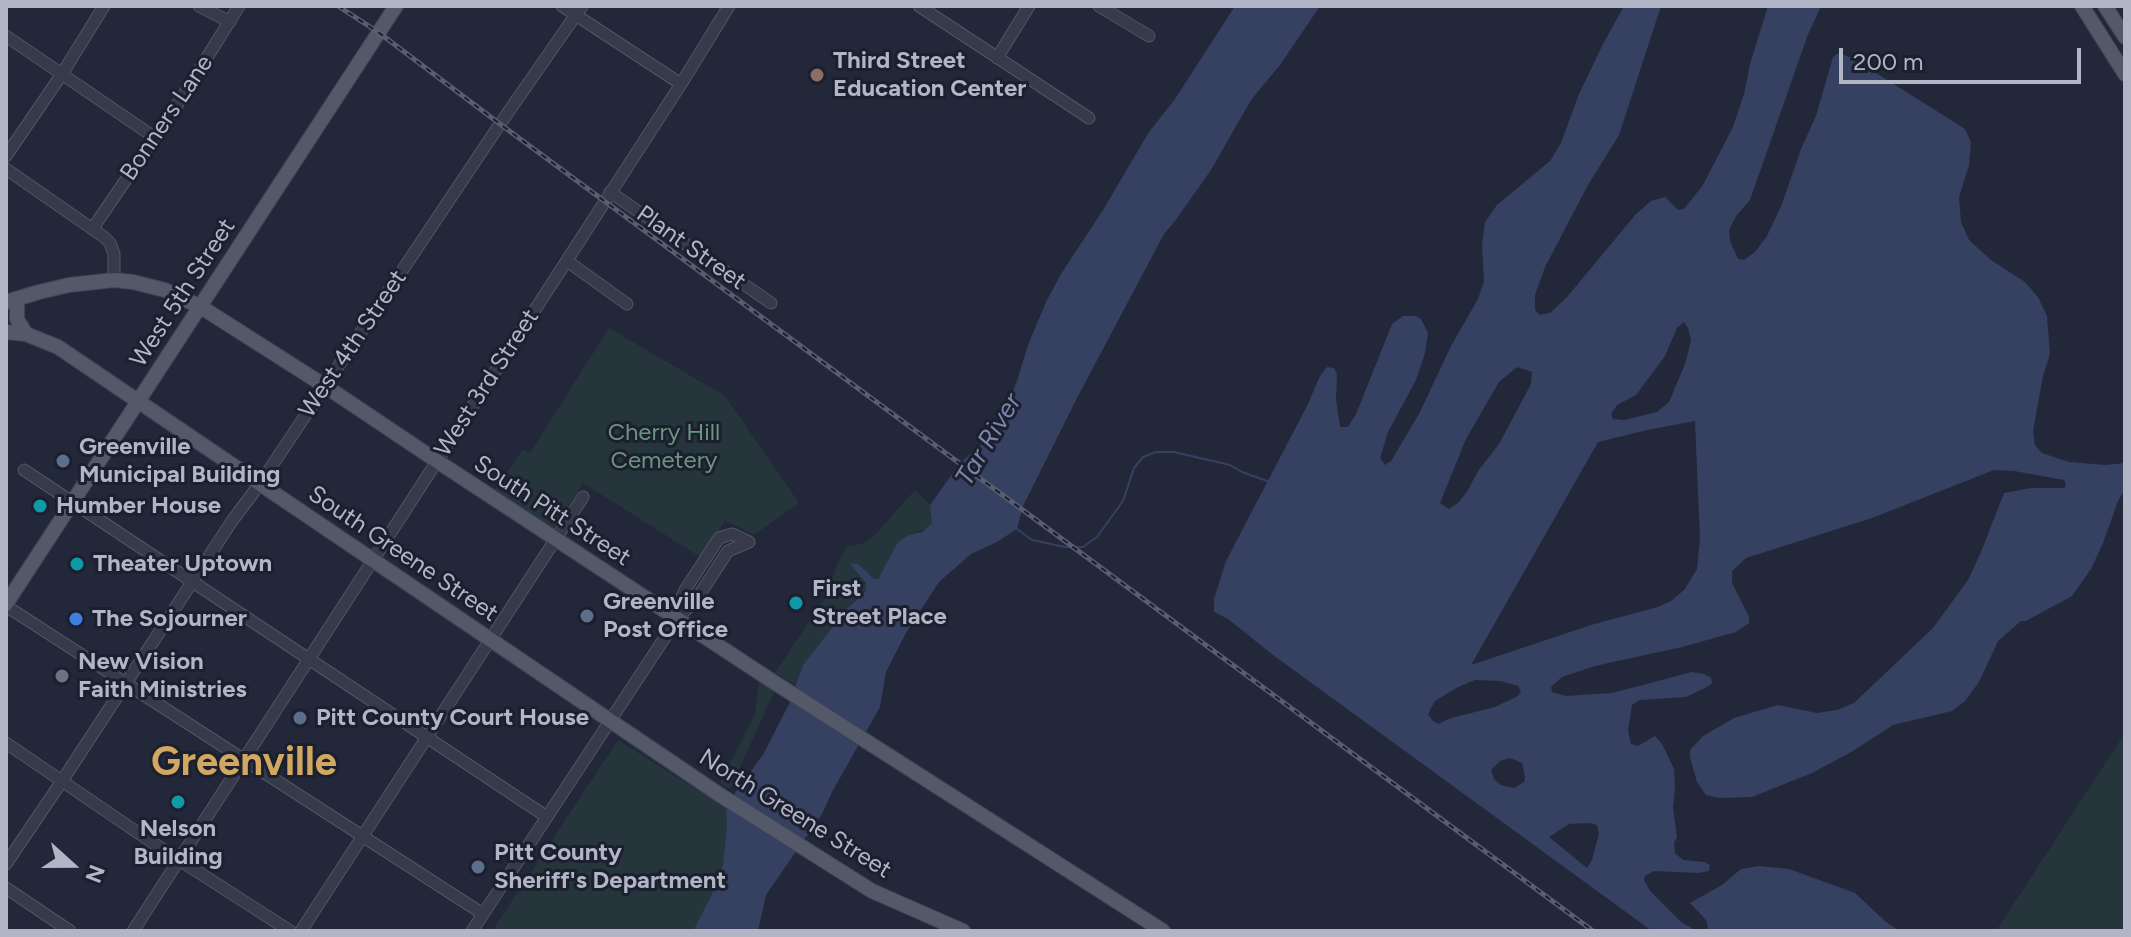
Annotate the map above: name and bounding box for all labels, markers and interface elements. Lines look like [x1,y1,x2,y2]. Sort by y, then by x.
scale bar [1843,32,2085,82]
place label: Third Street Education Center [833,47,1026,103]
text: 200 m [1853,47,1924,76]
street label: Bonners Lane [115,50,219,186]
marker: Third Street Education Center [808,66,826,84]
street label: Plant Street [631,200,751,296]
street label: West 5th Street [124,214,242,372]
street label: West 4th Street [293,265,413,423]
street label: West 3rd Street [429,304,545,462]
water label: Tar River [949,388,1029,492]
park label: Cherry Hill Cemetery [608,419,720,475]
place label: Greenville Municipal Building [79,433,280,489]
street label: South Pitt Street [468,450,636,572]
marker: Greenville Municipal Building [54,452,72,470]
street label: South Greene Street [303,480,503,628]
place label: Humber House [56,492,221,520]
marker: Humber House [31,497,49,515]
place label: Theater Uptown [93,550,272,578]
marker: Theater Uptown [68,555,86,573]
place label: First Street Place [812,575,947,631]
place label: Greenville Post Office [603,588,728,644]
marker: First Street Place [787,594,805,612]
place label: The Sojourner [92,605,247,633]
marker: Greenville Post Office [578,607,596,625]
marker: The Sojourner [67,610,85,628]
place label: New Vision Faith Ministries [78,648,247,704]
marker: New Vision Faith Ministries [53,667,71,685]
place label: Pitt County Court House [316,704,589,732]
marker: Pitt County Court House [291,709,309,727]
district label: Greenville [151,739,337,787]
street label: North Greene Street [694,743,896,885]
marker: Nelson Building [169,793,187,811]
place label: Nelson Building [133,815,223,871]
north arrow [32,825,112,905]
place label: Pitt County Sheriff's Department [494,839,726,895]
marker: Pitt County Sheriff's Department [469,858,487,876]
text: N [79,861,111,887]

